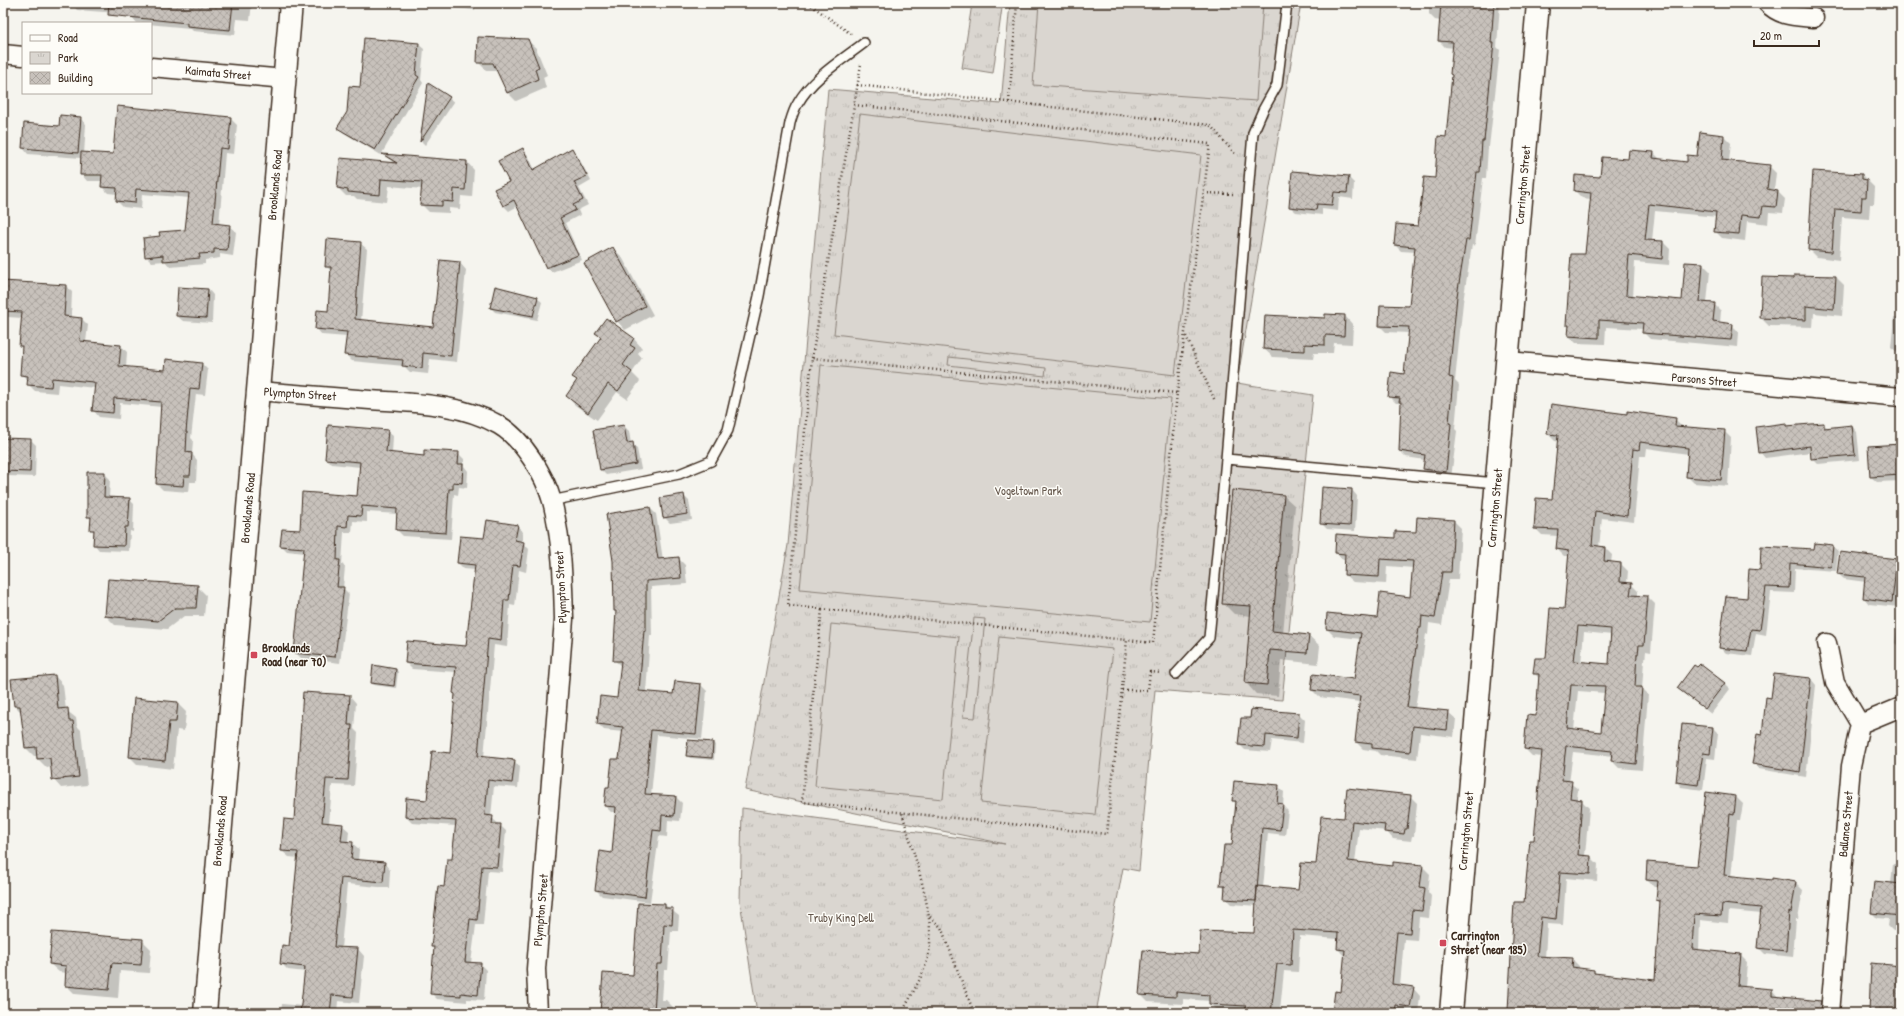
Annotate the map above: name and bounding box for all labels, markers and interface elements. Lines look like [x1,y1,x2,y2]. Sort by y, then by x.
legend [22,22,152,94]
scale bar [1754,22,1819,48]
text: 20 m [1760,27,1782,44]
text: Road [58,29,78,46]
text: Park [58,49,78,66]
street label: Kaimata Street [184,61,253,84]
text: Building [58,69,93,86]
street label: Carrington Street [1511,144,1534,225]
street label: Brooklands Road [263,149,286,221]
street label: Parsons Street [1671,368,1738,391]
street label: Plympton Street [263,382,338,405]
street label: Carrington Street [1483,467,1506,548]
street label: Brooklands Road [236,472,259,544]
park label: Vogeltown Park [994,482,1062,499]
street label: Plympton Street [550,550,571,624]
place label: Brooklands Road (near 70) [262,639,326,670]
marker: Brooklands Road (near 70) [249,650,259,660]
street label: Ballance Street [1834,789,1857,858]
street label: Carrington Street [1454,790,1477,871]
street label: Brooklands Road [208,795,231,867]
street label: Plympton Street [529,872,552,947]
park label: Truby King Dell [808,909,875,926]
place label: Carrington Street (near 185) [1451,927,1527,958]
marker: Carrington Street (near 185) [1438,938,1448,948]

